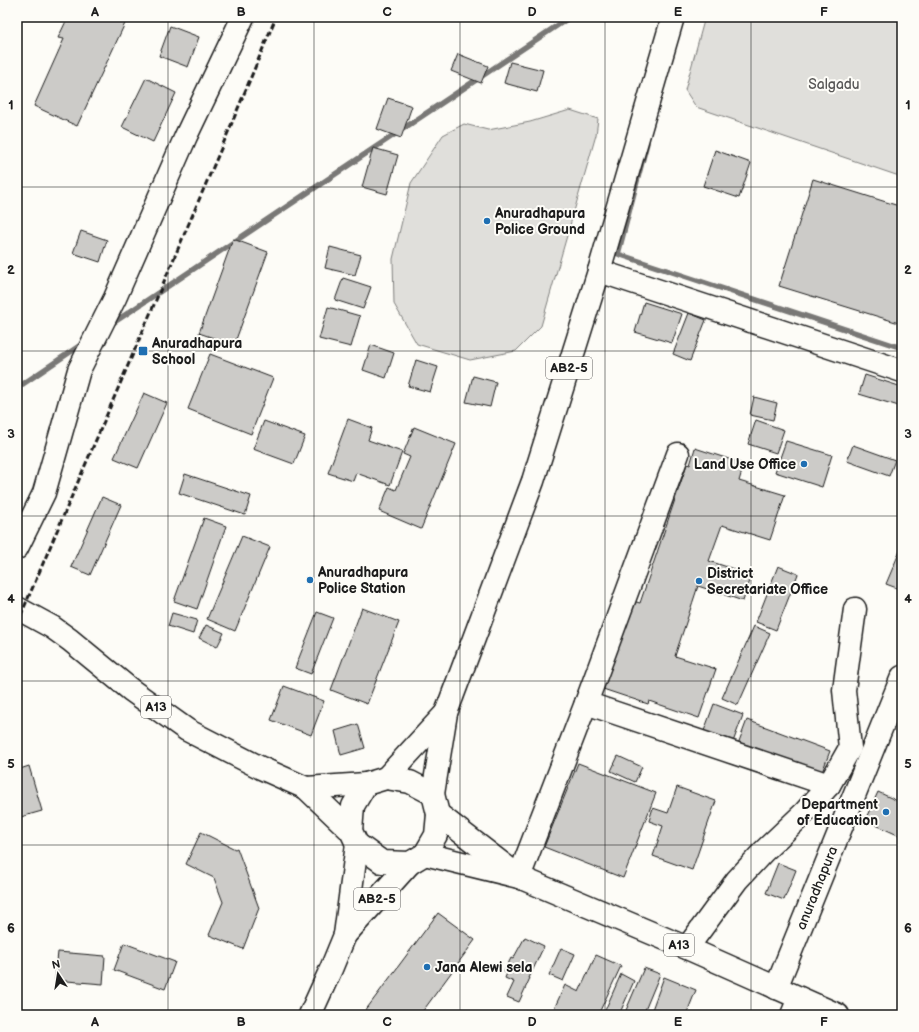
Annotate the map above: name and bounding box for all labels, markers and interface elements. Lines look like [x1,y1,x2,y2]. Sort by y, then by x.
text: A [90,4,99,20]
text: B [236,4,246,20]
text: C [382,4,392,20]
text: D [527,4,537,20]
text: E [674,4,683,20]
text: F [820,4,828,20]
park label: Salgadu [808,76,860,93]
text: 1 [8,97,14,113]
text: 1 [905,97,911,113]
place label: Anuradhapura Police Ground [494,205,585,238]
marker: Anuradhapura Police Ground [482,216,492,226]
text: 2 [7,262,15,278]
text: 2 [904,262,912,278]
place label: Anuradhapura School [151,335,242,368]
marker: Anuradhapura School [137,345,149,357]
road number: AB2-5 [546,357,592,379]
text: 3 [7,426,15,442]
text: 3 [904,426,912,442]
place label: Land Use Office [694,456,796,473]
marker: Land Use Office [799,459,809,469]
place label: Anuradhapura Police Station [317,564,408,597]
place label: District Secretariate Office [707,565,828,598]
marker: Anuradhapura Police Station [305,575,315,585]
marker: District Secretariate Office [694,576,704,586]
text: 4 [7,591,15,607]
text: 4 [904,591,912,607]
road number: A13 [141,696,171,718]
text: 5 [7,756,15,772]
text: 5 [904,756,912,772]
place label: Department of Education [797,796,878,829]
marker: Department of Education [881,807,891,817]
street label: anuradhapura [793,844,841,932]
road number: AB2-5 [354,888,400,910]
text: 6 [7,920,15,936]
text: 6 [904,920,912,936]
road number: A13 [664,934,694,956]
north arrow [38,954,78,994]
text: N [51,957,61,972]
place label: Jana Alewi sela [435,959,533,976]
marker: Jana Alewi sela [422,962,432,972]
text: A [90,1014,99,1030]
text: B [236,1014,246,1030]
text: C [382,1014,392,1030]
text: D [527,1014,537,1030]
text: E [674,1014,683,1030]
text: F [820,1014,828,1030]

